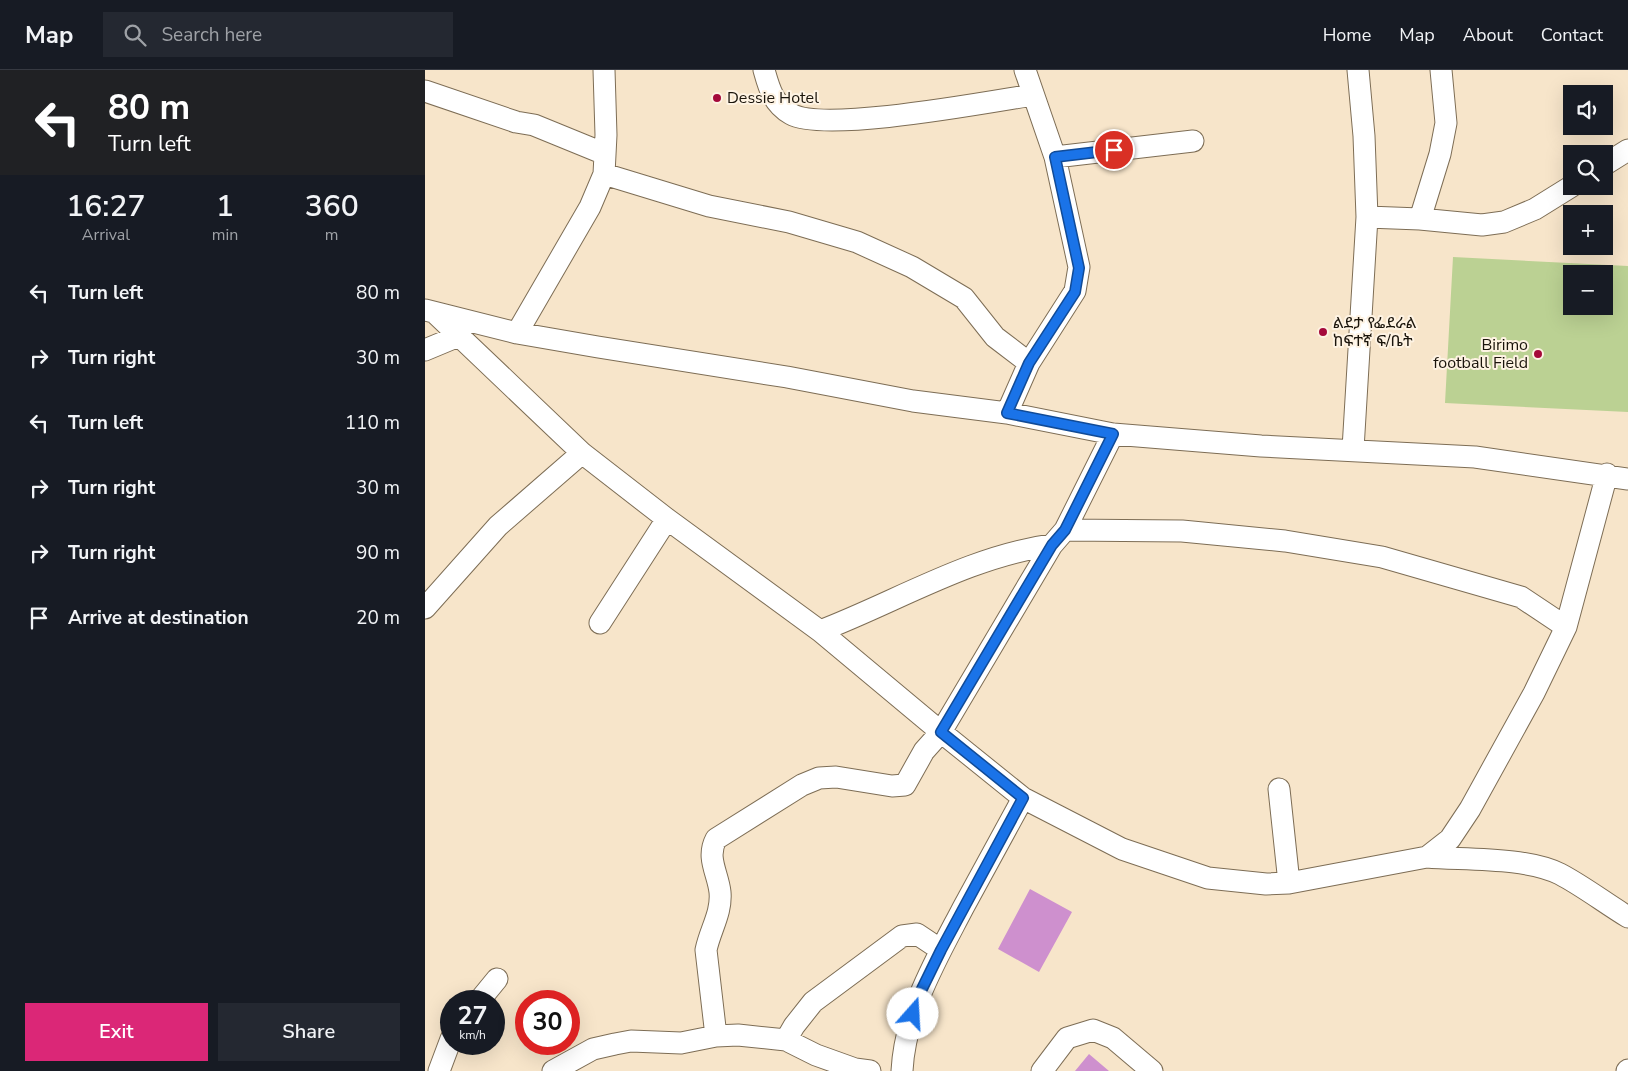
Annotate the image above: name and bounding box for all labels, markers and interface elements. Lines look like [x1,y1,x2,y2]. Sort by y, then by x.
search box [103,12,453,57]
text: Map [25,19,73,51]
icon: search [121,21,149,49]
text: Search here [161,22,262,48]
text: Home [1323,23,1371,47]
text: Map [1399,23,1435,47]
text: About [1463,23,1513,47]
text: Contact [1541,23,1603,47]
text: 80 m [108,84,190,131]
map controls [1563,85,1613,315]
button: sound [1563,85,1613,135]
place label: Dessie Hotel [727,87,819,109]
icon: left [25,90,90,155]
marker: Dessie Hotel [711,92,723,104]
text: Turn left [108,129,191,159]
pin [1093,129,1135,171]
icon: arrive [1100,136,1128,164]
button: search [1563,145,1613,195]
text: 16:27 [66,186,145,227]
text: 1 [216,186,234,227]
text: 360 [305,186,359,227]
button: + [1563,205,1613,255]
text: Arrival [82,224,130,246]
text: min [212,224,238,246]
text: m [325,224,339,246]
button: − [1563,265,1613,315]
icon: left [25,279,53,307]
text: Turn left [68,280,143,306]
text: 80 m [356,280,400,306]
place label: ልደታ የፌደራል ከፍተኛ ፍ/ቤት [1333,312,1417,352]
marker: ልደታ የፌደራል ከፍተኛ ፍ/ቤት [1317,326,1329,338]
place label: Birimo football Field [1433,334,1528,374]
icon: right [25,344,53,372]
text: Turn right [68,345,155,371]
text: 30 m [356,345,400,371]
marker: Birimo football Field [1532,348,1544,360]
icon: left [25,409,53,437]
text: Turn left [68,410,143,436]
text: 110 m [345,410,400,436]
icon: right [25,474,53,502]
text: Turn right [68,475,155,501]
text: 30 m [356,475,400,501]
icon: right [25,539,53,567]
text: Turn right [68,540,155,566]
text: 90 m [356,540,400,566]
icon: arrive [25,604,53,632]
text: Arrive at destination [68,605,249,631]
text: 20 m [356,605,400,631]
position arrow [886,987,938,1039]
speed limit sign: 30 [515,990,580,1055]
text: 27 [457,999,488,1033]
button: Exit [25,1003,208,1061]
button: Share [218,1003,400,1061]
text: km/h [459,1027,486,1043]

